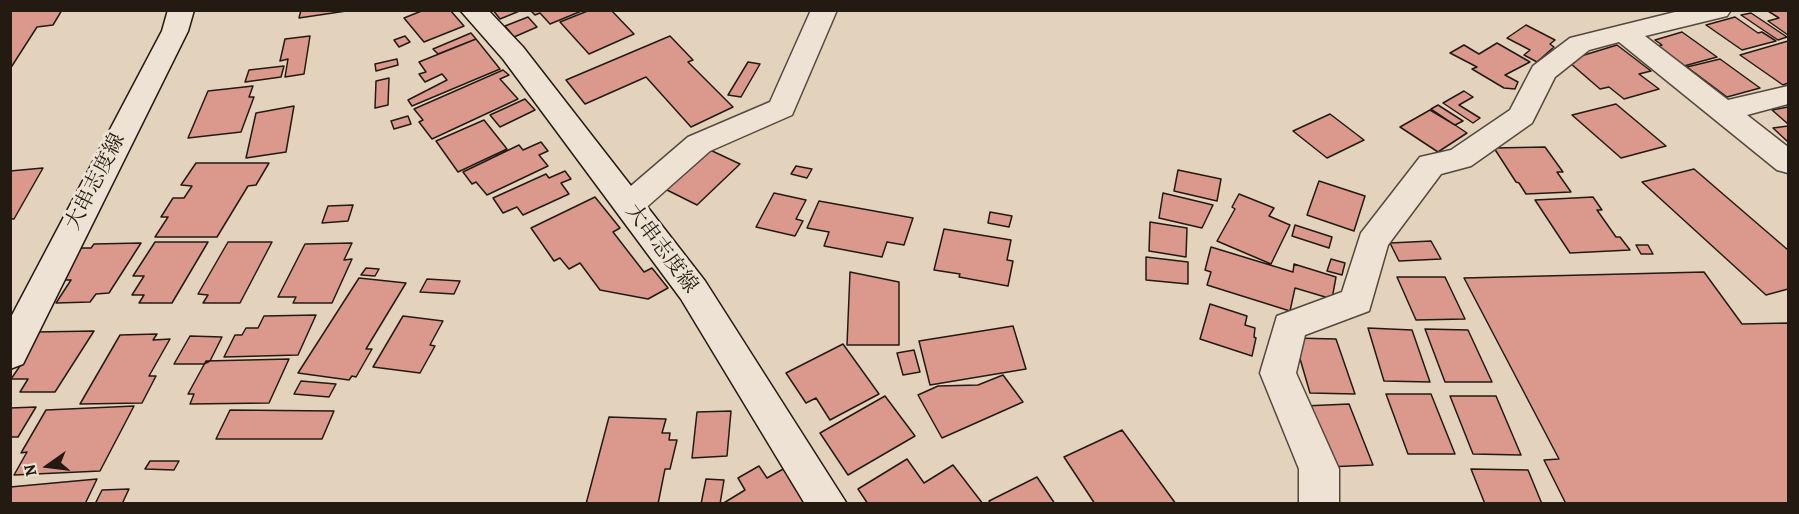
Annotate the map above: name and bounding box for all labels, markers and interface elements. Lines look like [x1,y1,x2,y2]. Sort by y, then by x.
street label: 大串志度線 [61,130,131,234]
street label: 大串志度線 [619,199,703,299]
north arrow [18,436,78,496]
text: N [18,462,43,479]

